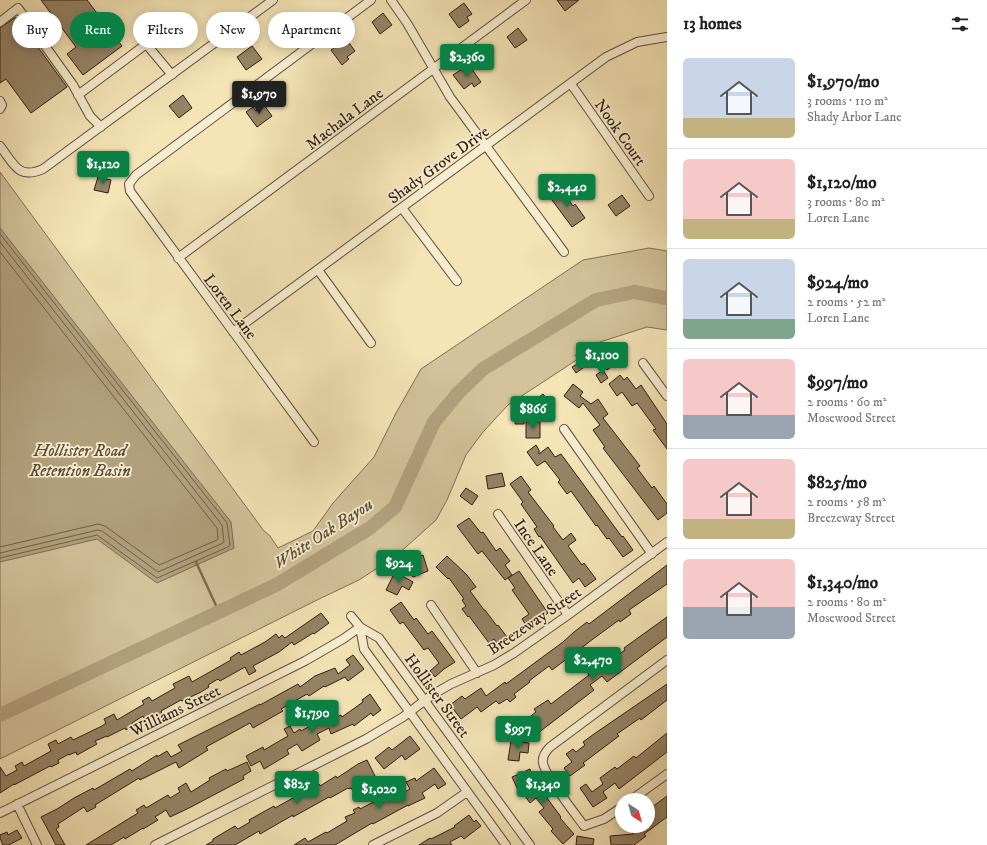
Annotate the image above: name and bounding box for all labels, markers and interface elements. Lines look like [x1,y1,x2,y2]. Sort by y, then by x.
chip: Buy [12,12,62,48]
chip: Rent [70,12,125,48]
chip: Filters [133,12,198,48]
chip: New [206,12,260,48]
chip: Apartment [268,12,355,48]
text: 13 homes [683,13,742,35]
icon: filters [949,13,971,35]
pin: $2,360 [434,44,500,78]
text: $2,360 [449,49,485,65]
text: $1,970/mo [807,71,879,93]
icon: home [715,74,763,122]
pin: $1,970 [226,81,292,115]
street label: Machala Lane [302,83,388,154]
text: $1,970 [241,86,277,102]
text: 3 rooms · 110 m² [807,93,888,109]
street label: Nook Court [590,95,650,170]
text: Shady Arbor Lane [807,109,902,125]
street label: Shady Grove Drive [384,121,493,208]
pin: $1,120 [70,151,136,185]
text: $1,120 [86,156,120,172]
text: $1,120/mo [807,172,876,194]
pin: $2,440 [534,174,600,208]
icon: home [715,175,763,223]
text: $2,440 [547,179,587,195]
text: 3 rooms · 80 m² [807,194,885,210]
text: Loren Lane [807,210,869,226]
street label: Loren Lane [199,270,262,344]
text: $924/mo [807,272,869,294]
icon: home [715,275,763,323]
text: 2 rooms · 52 m² [807,294,886,310]
text: Loren Lane [807,310,869,326]
pin: $1,100 [569,342,635,376]
text: $1,100 [585,347,619,363]
text: $997/mo [807,372,868,394]
icon: home [715,375,763,423]
text: 2 rooms · 60 m² [807,394,887,410]
pin: $866 [509,396,557,430]
text: $866 [519,401,547,417]
text: Mosewood Street [807,410,896,426]
water label: Hollister Road Retention Basin [28,440,131,482]
text: $825/mo [807,472,867,494]
icon: home [715,475,763,523]
water label: White Oak Bayou [270,493,378,574]
text: 2 rooms · 58 m² [807,494,886,510]
text: Breezeway Street [807,510,895,526]
street label: Ince Lane [509,515,563,580]
pin: $924 [375,550,423,584]
text: $924 [385,555,413,571]
text: $1,340/mo [807,572,878,594]
icon: home [715,575,763,623]
street label: Breezeway Street [484,582,585,659]
text: 2 rooms · 80 m² [807,594,886,610]
text: Mosewood Street [807,610,896,626]
pin: $2,470 [560,647,626,681]
street label: Hollister Street [400,650,474,741]
text: $2,470 [574,652,612,668]
street label: Williams Street [126,680,224,742]
pin: $1,790 [279,700,345,734]
text: $1,790 [295,705,329,721]
pin: $997 [494,716,542,750]
text: $997 [505,721,531,737]
pin: $825 [273,771,321,805]
pin: $1,340 [510,771,576,805]
text: $825 [284,776,310,792]
pin: $1,020 [346,776,412,810]
text: $1,340 [526,776,560,792]
text: $1,020 [361,781,397,797]
north arrow [615,793,655,833]
map controls [615,793,655,833]

